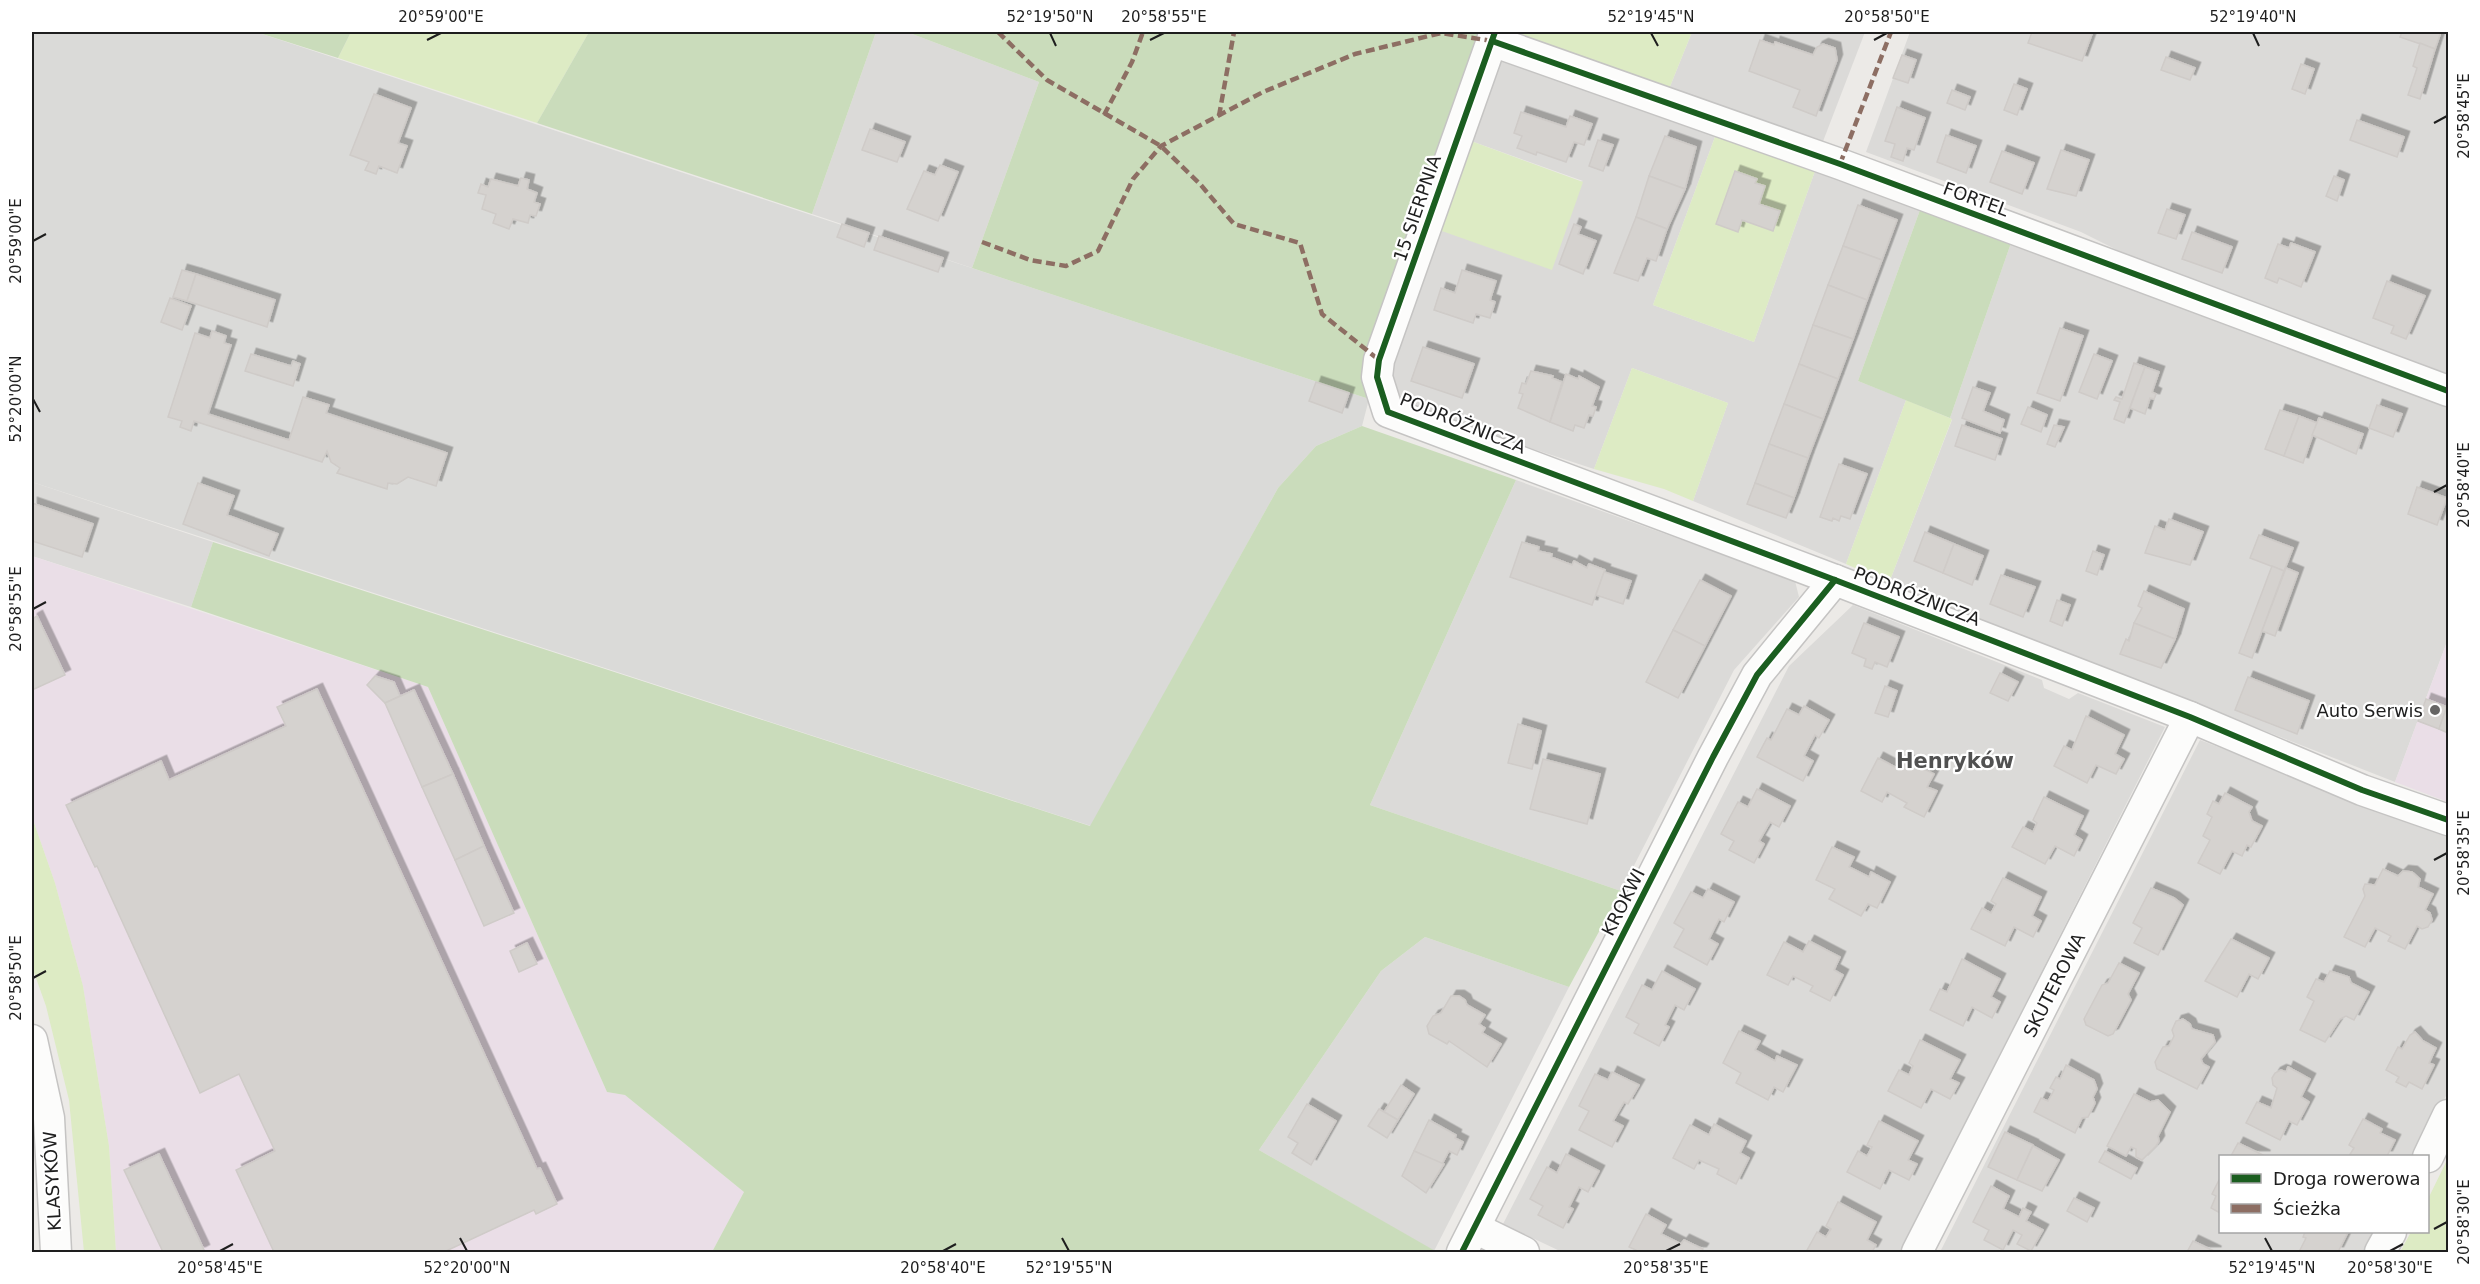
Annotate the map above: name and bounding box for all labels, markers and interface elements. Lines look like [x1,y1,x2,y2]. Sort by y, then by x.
text: 20°59'00"E [398,8,484,26]
text: 52°19'50"N [1006,8,1094,26]
text: 20°58'55"E [1121,8,1207,26]
text: 52°19'45"N [1607,8,1695,26]
text: 20°58'50"E [1844,8,1930,26]
text: 52°19'40"N [2209,8,2297,26]
text: 20°58'45"E [2455,73,2473,159]
street label: 15 SIERPNIA [1389,151,1445,264]
street label: FORTEL [1940,177,2012,221]
text: 20°59'00"E [7,198,25,284]
text: 52°20'00"N [7,355,25,443]
street label: PODRÓŻNICZA [1397,388,1530,458]
text: 20°58'40"E [2455,442,2473,528]
street label: PODRÓŻNICZA [1851,562,1984,630]
text: 20°58'55"E [7,566,25,652]
place label: Auto Serwis [2316,700,2423,721]
marker: Auto Serwis [2428,703,2442,717]
district label: Henryków [1896,749,2014,773]
text: 20°58'35"E [2455,810,2473,896]
street label: KROKWI [1597,865,1649,939]
street label: SKUTEROWA [2019,929,2090,1041]
text: 20°58'50"E [7,935,25,1021]
street label: KLASYKÓW [39,1130,65,1231]
legend [2219,1155,2429,1233]
text: Droga rowerowa [2273,1168,2421,1189]
text: 20°58'30"E [2455,1179,2473,1265]
text: Ścieżka [2273,1198,2341,1219]
text: 20°58'45"E [177,1259,263,1277]
text: 52°20'00"N [423,1259,511,1277]
text: 20°58'40"E [900,1259,986,1277]
text: 52°19'55"N [1025,1259,1113,1277]
text: 20°58'35"E [1623,1259,1709,1277]
text: 52°19'45"N [2228,1259,2316,1277]
text: 20°58'30"E [2347,1259,2433,1277]

